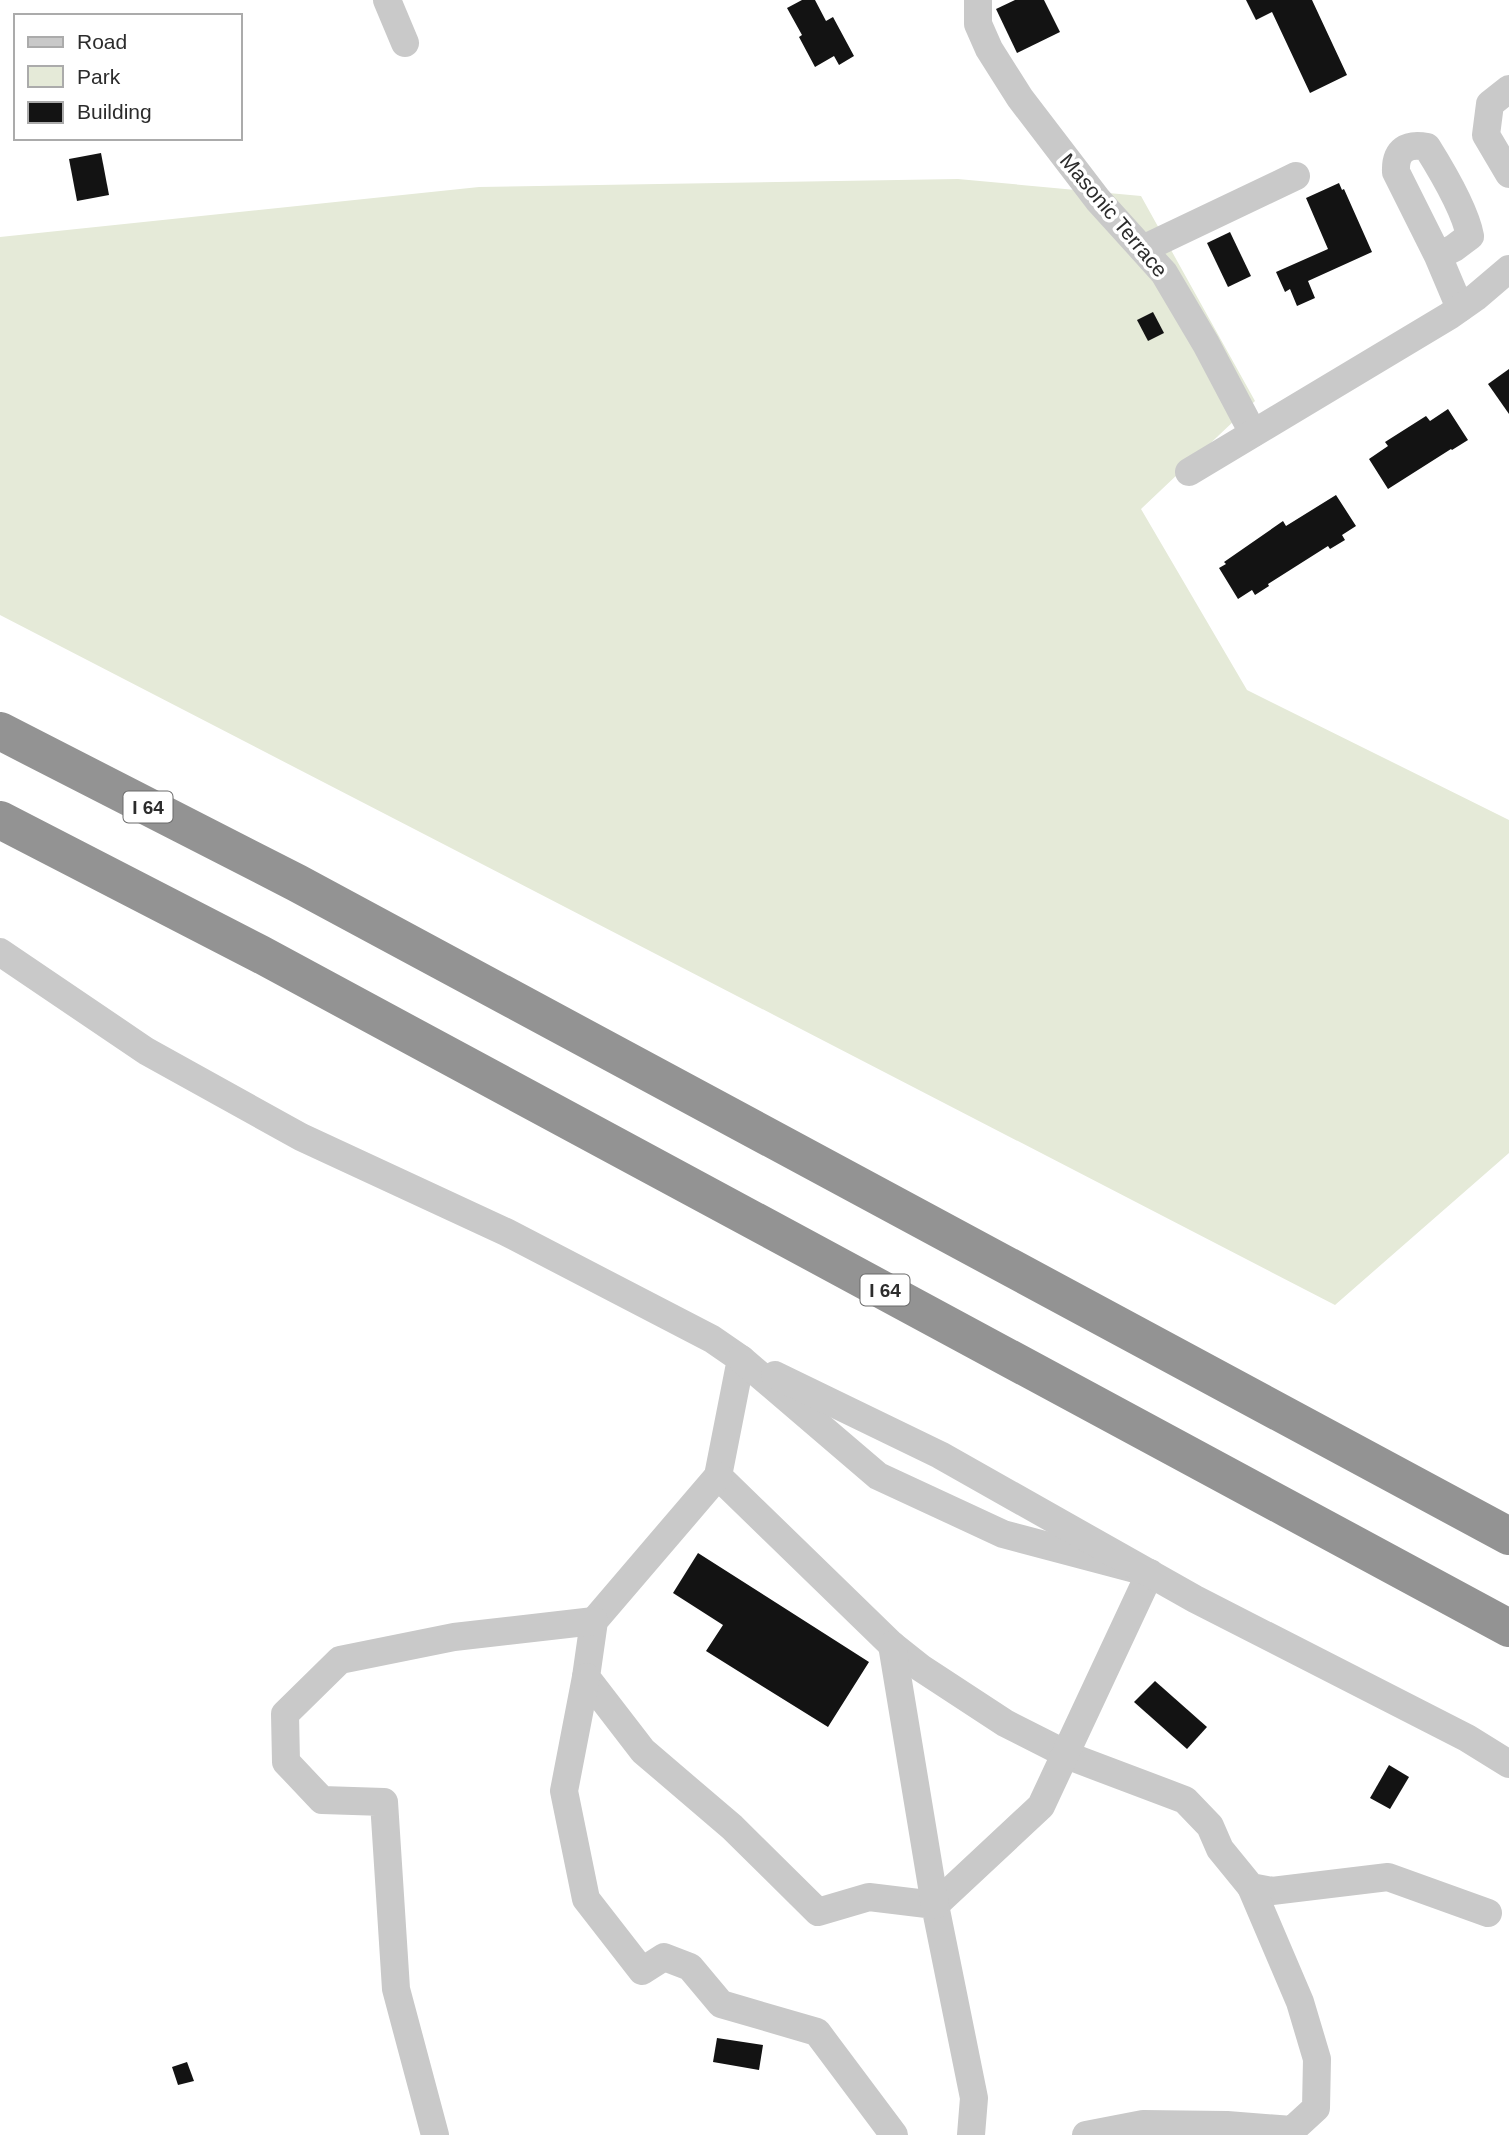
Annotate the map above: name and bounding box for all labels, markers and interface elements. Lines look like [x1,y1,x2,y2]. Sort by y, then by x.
legend [14,14,242,140]
text: Road [77,30,127,53]
text: Park [77,65,121,88]
text: Building [77,100,152,123]
street label: Masonic Terrace [1056,149,1172,281]
road number: I 64 [124,792,172,822]
road number: I 64 [860,1274,910,1306]

